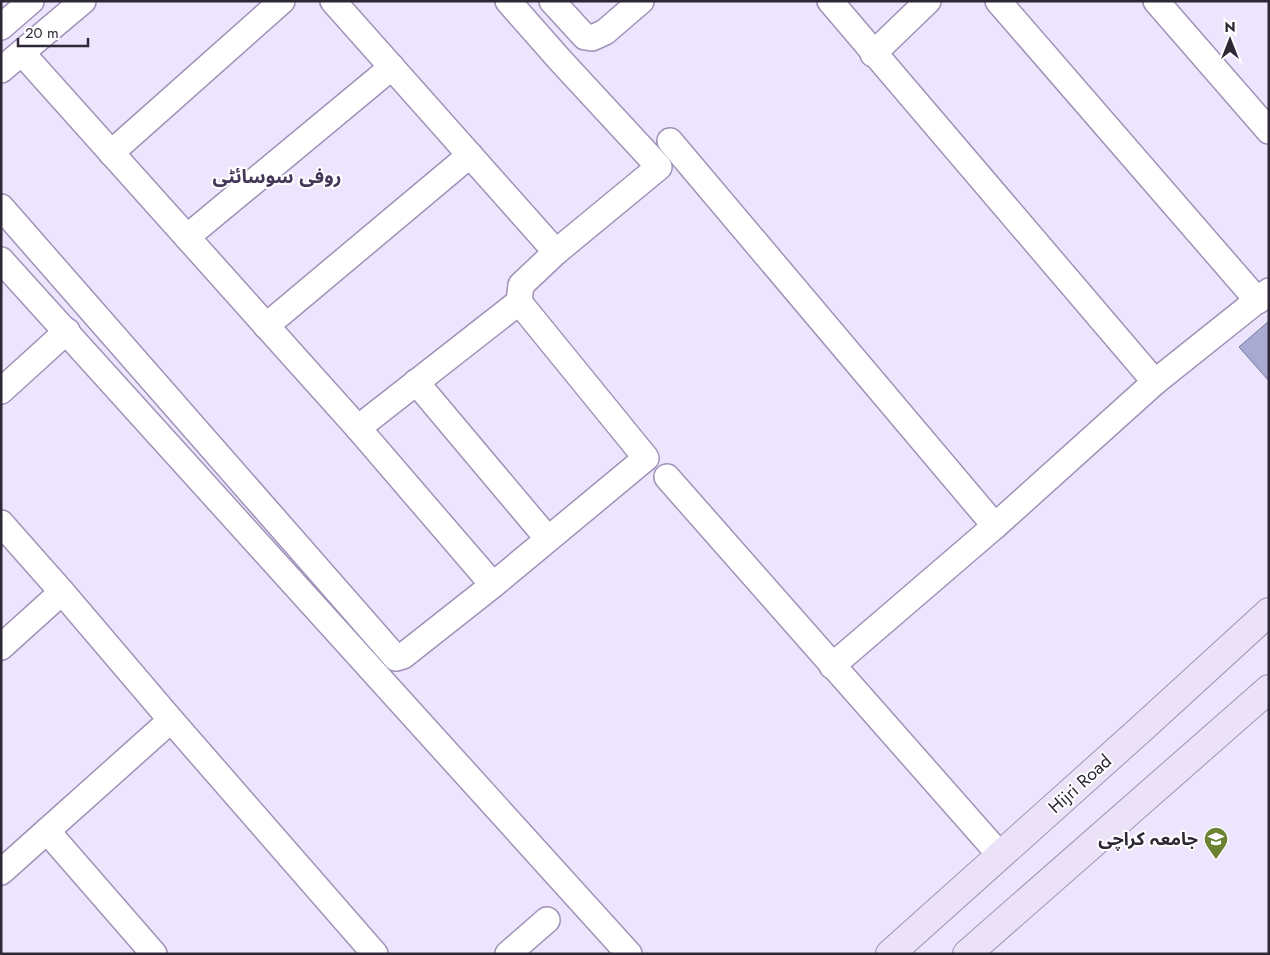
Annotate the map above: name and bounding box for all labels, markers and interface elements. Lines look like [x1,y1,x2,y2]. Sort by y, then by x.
scale bar [18,15,88,47]
north arrow [1205,15,1255,65]
text: N [1224,17,1236,37]
text: 20 m [25,22,59,44]
district label: روفی سوسائٹی [213,163,341,190]
street label: Hijri Road [1043,749,1117,819]
place label: جامعہ کراچی [1098,826,1198,852]
school or university icon: جامعہ کراچی [1203,826,1229,860]

